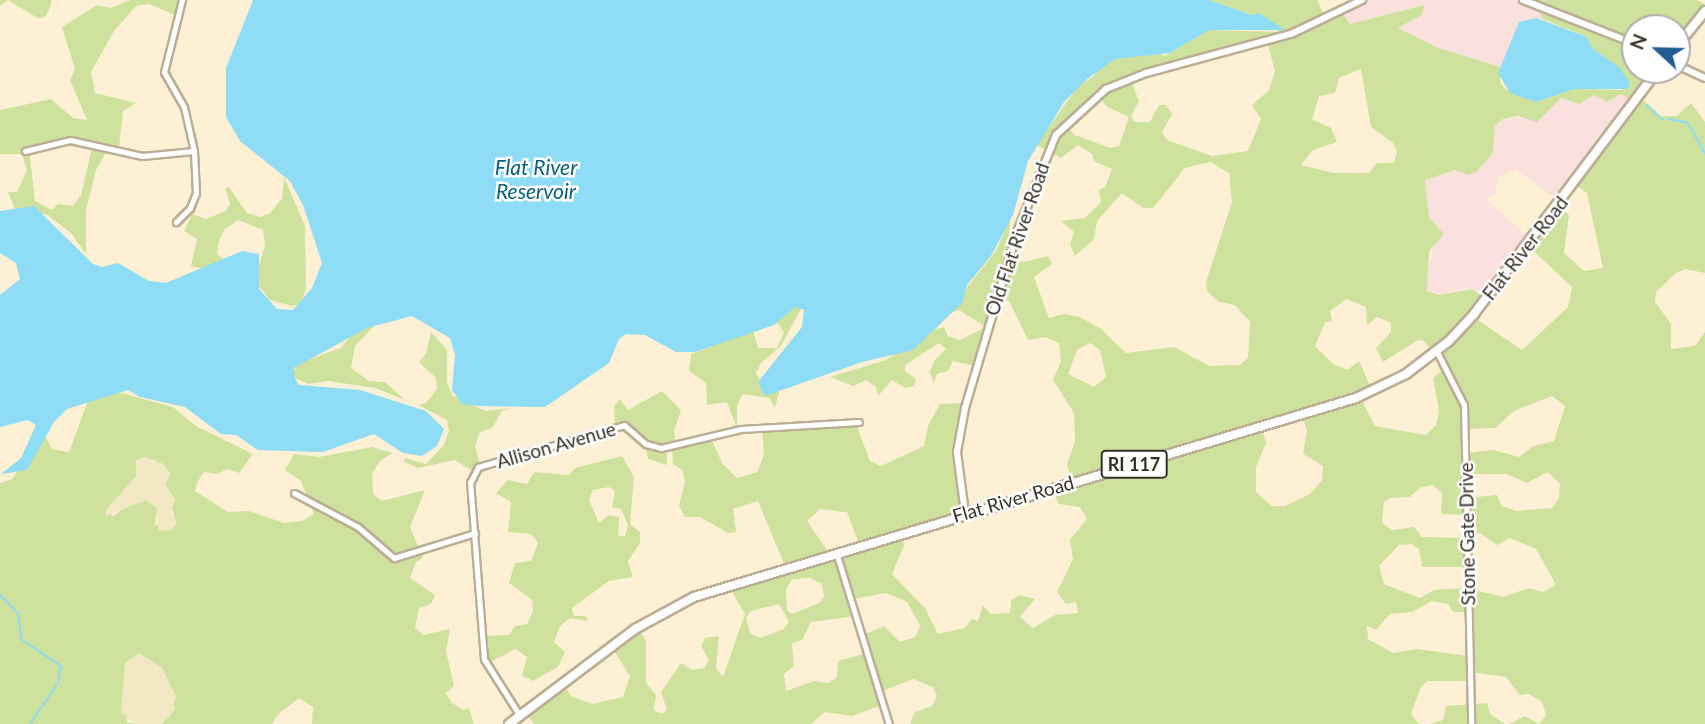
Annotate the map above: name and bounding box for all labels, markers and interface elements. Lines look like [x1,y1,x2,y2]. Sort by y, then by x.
north arrow [1621,14,1691,84]
text: N [1625,31,1651,53]
water label: Flat River Reservoir [495,154,577,204]
street label: Old Flat River Road [980,159,1054,319]
street label: Flat River Road [1477,191,1573,305]
street label: Allison Avenue [493,417,619,473]
road number: RI 117 [1099,450,1169,478]
street label: Stone Gate Drive [1454,462,1480,606]
street label: Flat River Road [949,471,1077,527]

